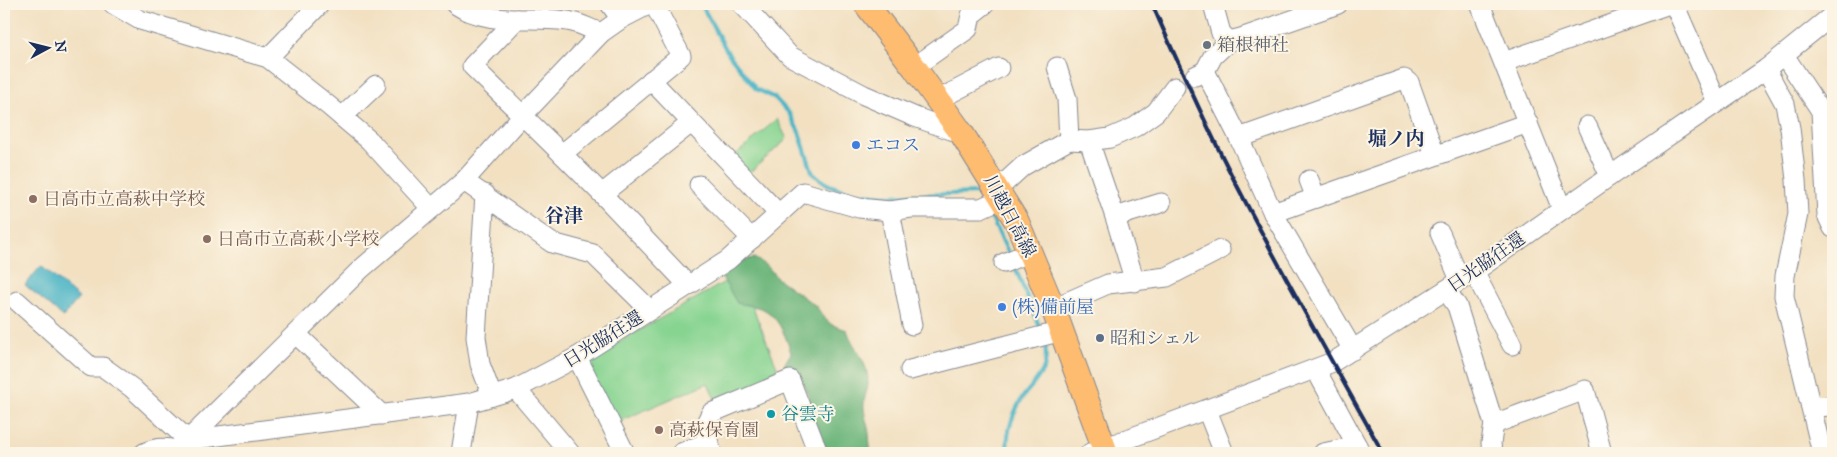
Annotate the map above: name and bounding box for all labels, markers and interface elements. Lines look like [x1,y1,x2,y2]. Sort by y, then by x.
north arrow [22,22,72,72]
place label: 箱根神社 [1217,34,1289,56]
marker: 箱根神社 [1201,39,1213,51]
text: N [51,40,70,54]
district label: 堀ノ内 [1367,127,1425,150]
place label: エコス [866,134,920,156]
marker: エコス [850,139,862,151]
street label: 川越日高線 [979,171,1041,261]
place label: 日高市立高萩中学校 [43,188,205,210]
marker: 日高市立高萩中学校 [27,193,39,205]
district label: 谷津 [545,204,583,227]
street label: 日光脇往還 [1443,227,1529,297]
place label: 日高市立高萩小学校 [217,228,379,250]
marker: 日高市立高萩小学校 [201,233,213,245]
place label: (株)備前屋 [1012,296,1094,319]
marker: (株)備前屋 [996,301,1008,313]
street label: 日光脇往還 [559,306,647,372]
place label: 昭和シェル [1110,327,1200,349]
marker: 昭和シェル [1094,332,1106,344]
place label: 谷雲寺 [781,403,835,425]
marker: 谷雲寺 [765,408,777,420]
place label: 高萩保育園 [669,419,759,441]
marker: 高萩保育園 [653,424,665,436]

